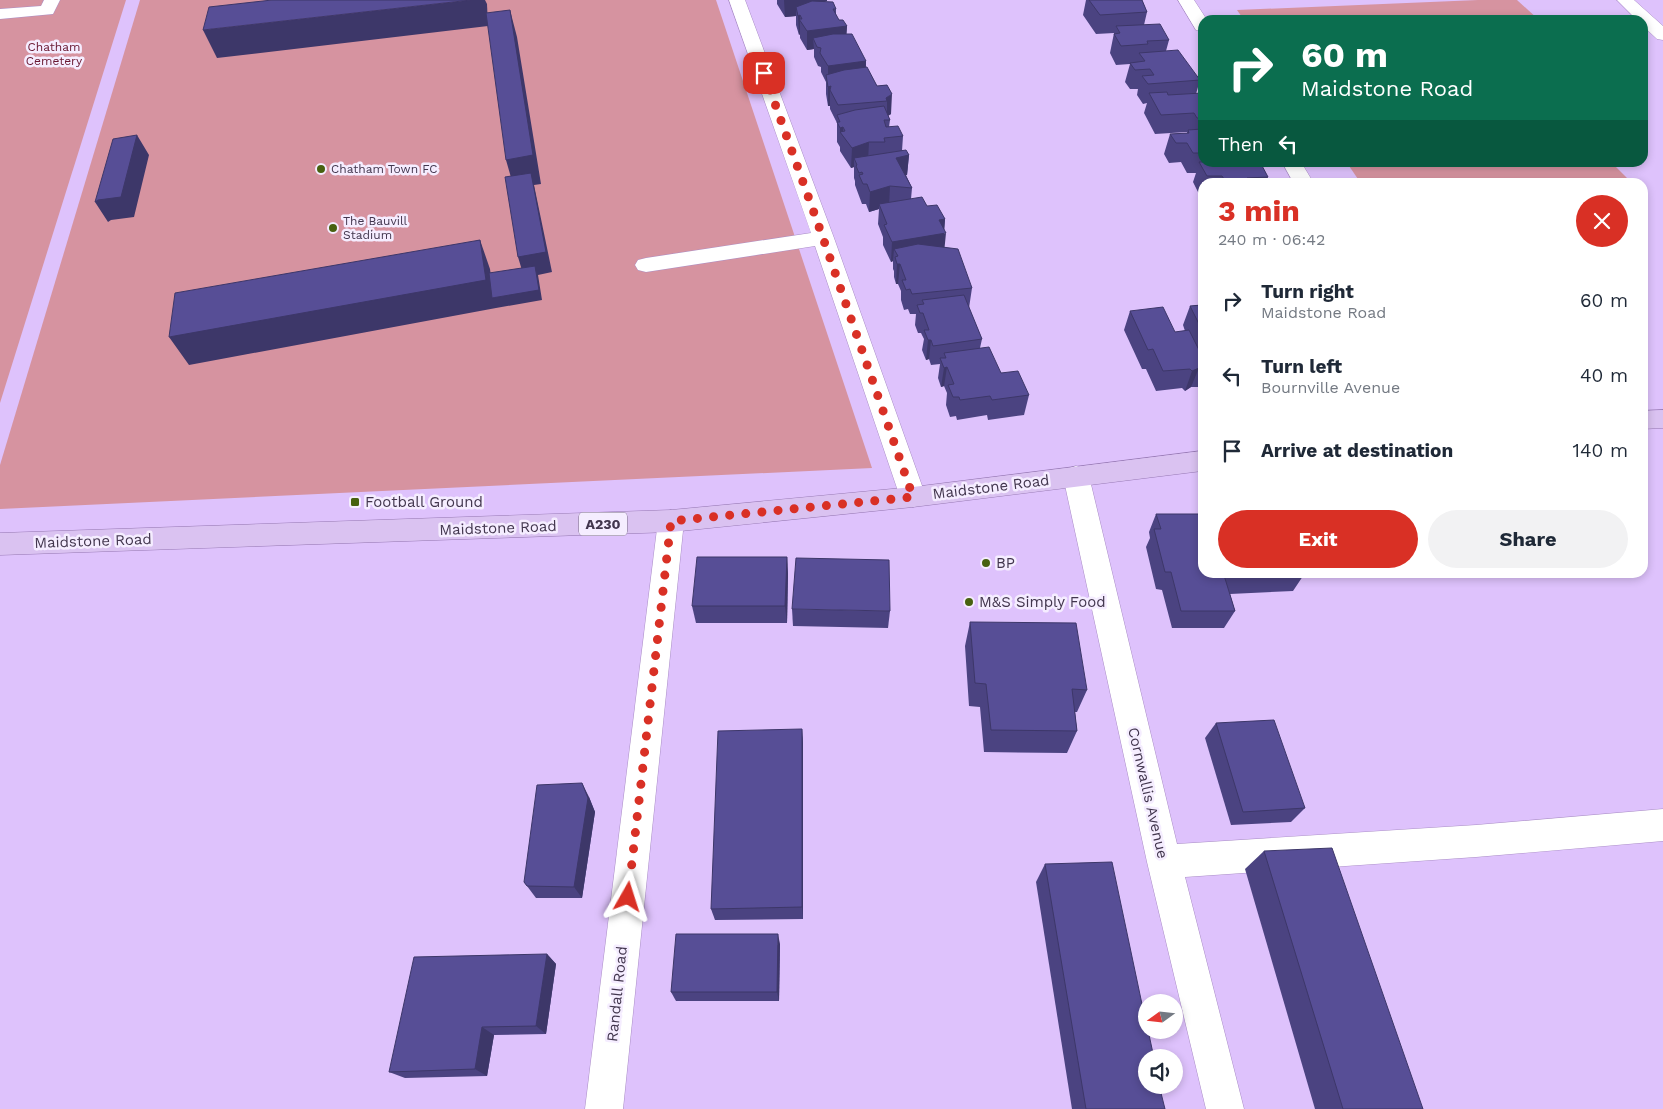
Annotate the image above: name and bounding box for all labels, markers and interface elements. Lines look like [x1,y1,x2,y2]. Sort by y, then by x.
text: 60 m [1301,34,1388,76]
icon: right [1218,35,1283,100]
park label: Chatham Cemetery [26,40,83,68]
pin [743,52,785,94]
icon: arrive [750,59,778,87]
text: Maidstone Road [1301,76,1473,101]
icon: left [1274,130,1302,158]
text: Then [1218,133,1264,156]
place label: Chatham Town FC [331,162,438,176]
marker: Chatham Town FC [315,163,327,175]
text: 3 min [1218,193,1300,228]
button: close [1576,195,1628,247]
place label: The Bauvill Stadium [343,214,408,242]
marker: The Bauvill Stadium [327,222,339,234]
text: 240 m · 06:42 [1218,230,1325,249]
text: Turn right [1261,280,1354,303]
icon: right [1218,287,1246,315]
text: 60 m [1580,289,1628,312]
text: Maidstone Road [1261,303,1386,322]
text: Turn left [1261,355,1342,378]
icon: left [1218,362,1246,390]
text: 40 m [1580,364,1628,387]
text: Bournville Avenue [1261,378,1400,397]
icon: arrive [1218,437,1246,465]
text: Arrive at destination [1261,439,1453,462]
text: 140 m [1573,439,1628,462]
street label: Maidstone Road [932,471,1050,503]
place label: Football Ground [365,493,483,511]
marker: Football Ground [349,496,361,508]
button: Exit [1218,510,1418,568]
button: Share [1428,510,1628,568]
road number: A230 [579,512,627,536]
street label: Maidstone Road [439,517,557,539]
street label: Maidstone Road [34,530,152,552]
place label: BP [996,554,1015,572]
marker: BP [980,557,992,569]
place label: M&S Simply Food [979,593,1106,611]
marker: M&S Simply Food [963,596,975,608]
street label: Cornwallis Avenue [1124,726,1172,860]
position arrow [601,870,653,922]
street label: Randall Road [603,945,631,1043]
north arrow [1138,994,1182,1039]
map controls [1138,994,1183,1094]
button: sound [1138,1049,1183,1094]

